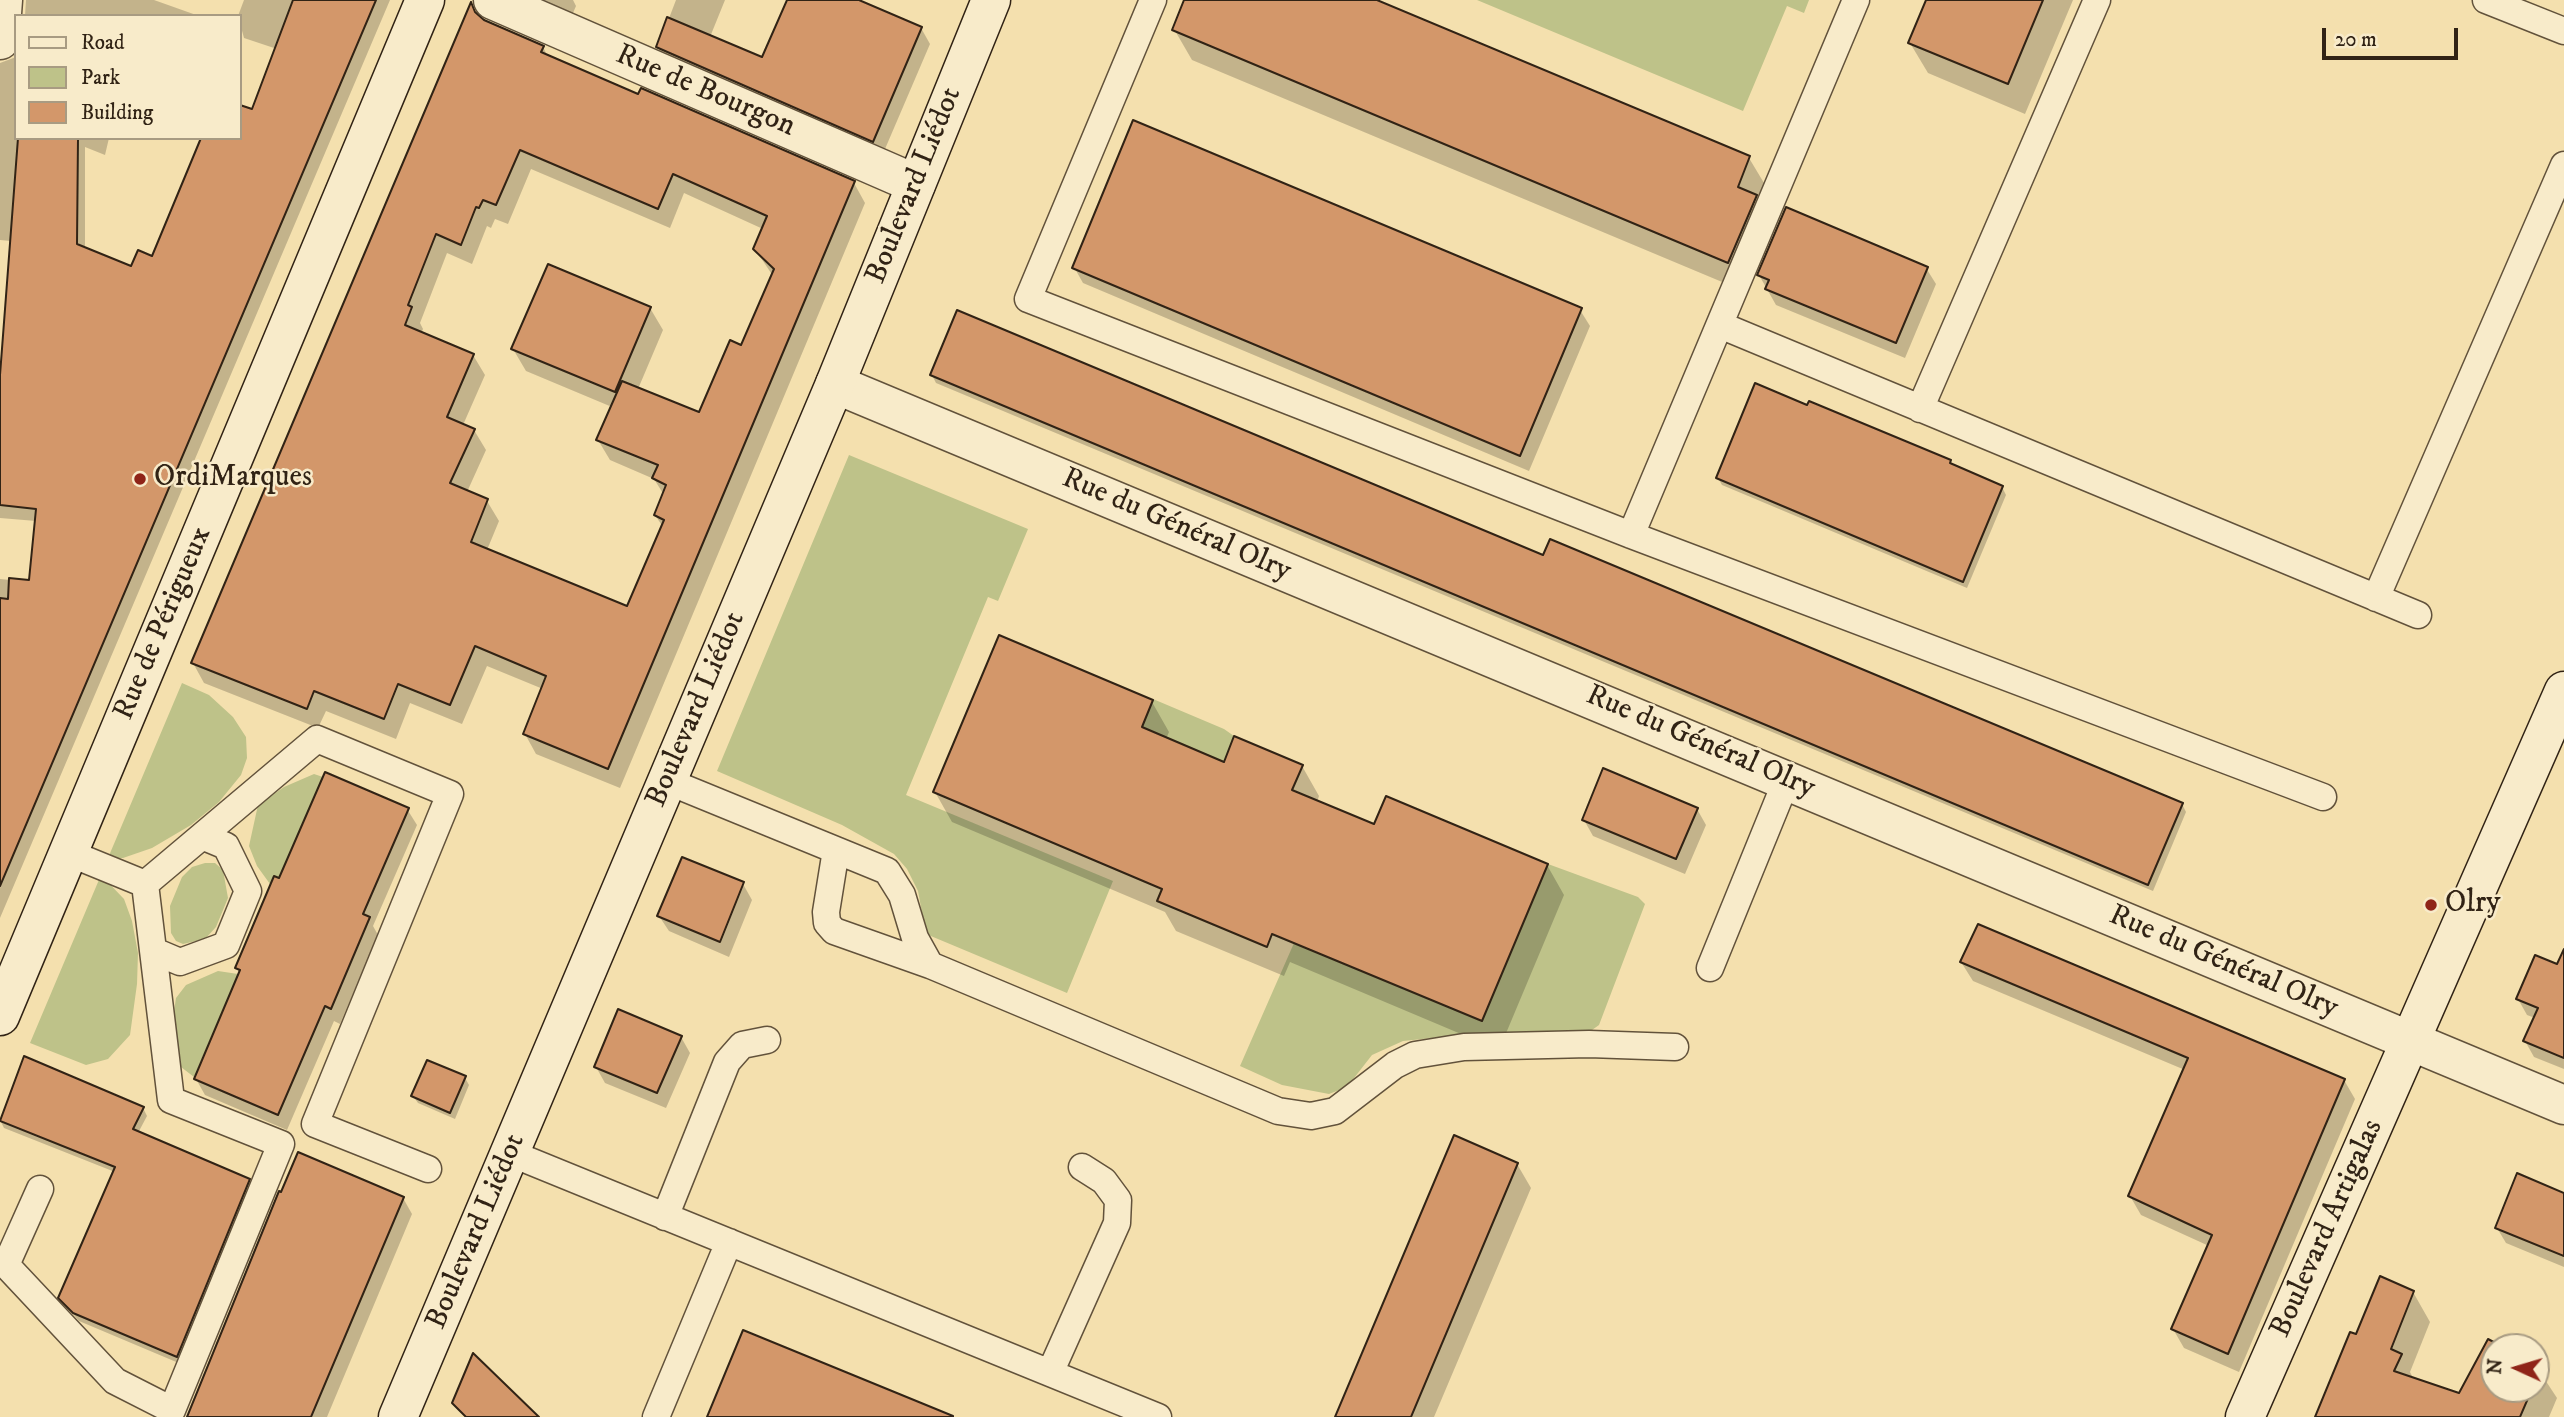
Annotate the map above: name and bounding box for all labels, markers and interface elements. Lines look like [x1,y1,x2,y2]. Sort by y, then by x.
legend [14,14,242,140]
scale bar [2326,14,2462,58]
text: 20 m [2335,27,2377,53]
text: Road [81,30,125,56]
street label: Rue de Bourgon [610,38,800,146]
text: Park [81,65,120,91]
street label: Boulevard Liédot [859,82,971,290]
text: Building [81,100,153,126]
place label: OrdiMarques [154,461,312,497]
street label: Rue du Général Olry [1056,462,1296,590]
marker: OrdiMarques [132,471,148,487]
street label: Rue de Périgueux [107,522,221,726]
street label: Boulevard Liédot [640,607,754,813]
street label: Rue du Général Olry [1580,679,1820,807]
place label: Olry [2445,887,2500,923]
marker: Olry [2423,897,2439,913]
street label: Rue du Général Olry [2103,899,2343,1027]
street label: Boulevard Artigalas [2264,1115,2392,1343]
street label: Boulevard Liédot [420,1129,534,1335]
north arrow [2480,1333,2550,1403]
text: N [2484,1358,2508,1375]

